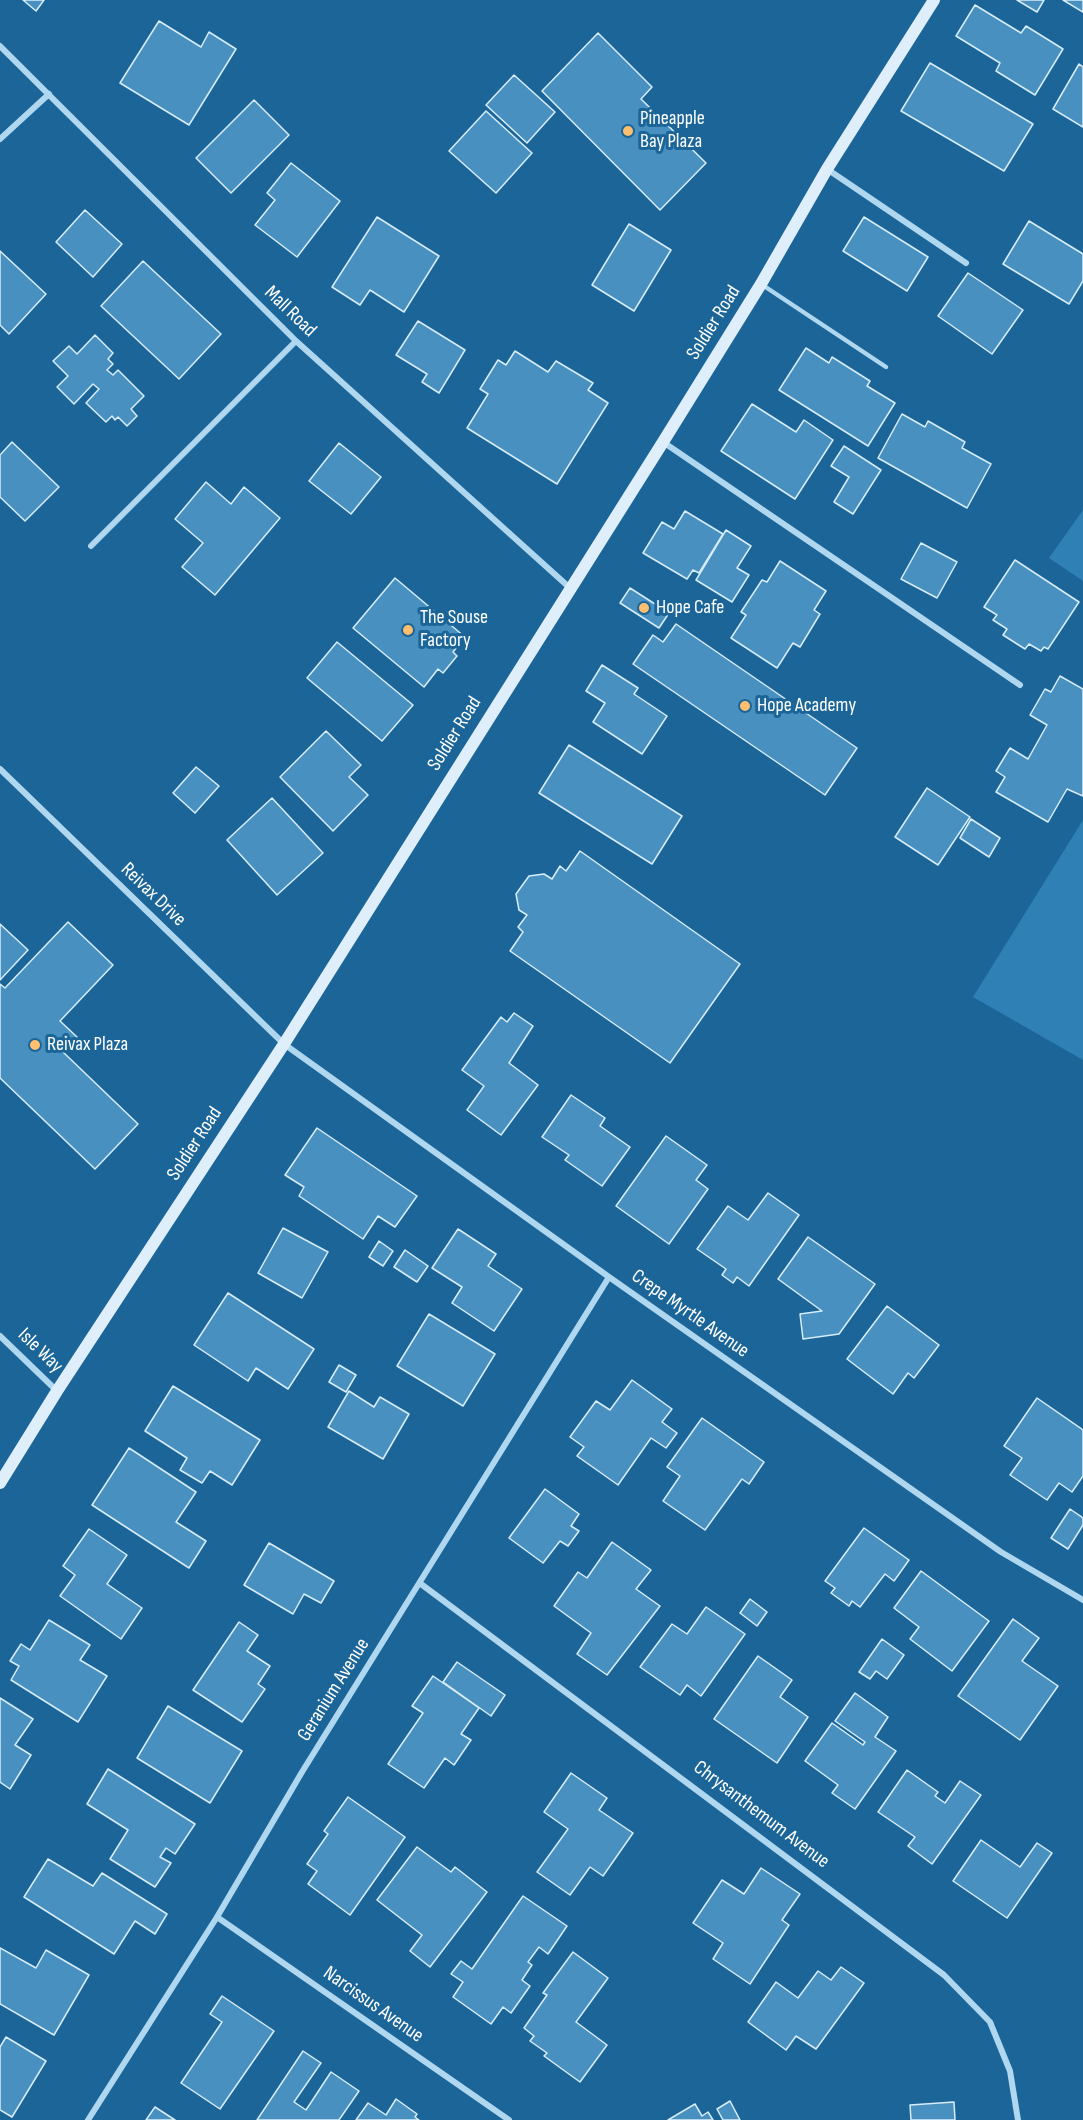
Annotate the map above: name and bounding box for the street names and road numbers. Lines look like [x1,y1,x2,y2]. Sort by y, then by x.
street label: Mall Road [259,281,321,343]
street label: Soldier Road [682,281,746,365]
street label: Soldier Road [423,692,487,776]
street label: Reivax Drive [115,858,191,932]
street label: Soldier Road [162,1103,228,1185]
street label: Crepe Myrtle Avenue [627,1265,753,1363]
street label: Isle Way [12,1324,68,1378]
street label: Geranium Avenue [293,1634,375,1746]
street label: Chrysanthemum Avenue [688,1756,834,1874]
street label: Narcissus Avenue [318,1962,428,2048]

